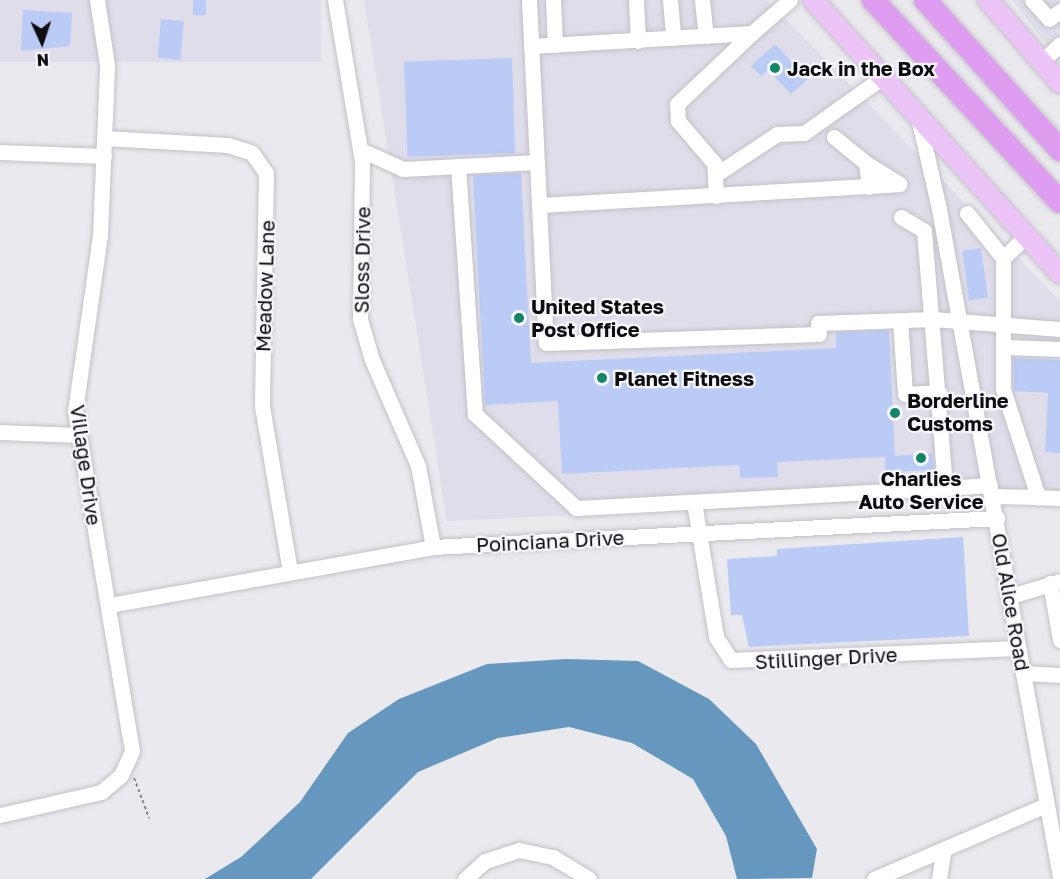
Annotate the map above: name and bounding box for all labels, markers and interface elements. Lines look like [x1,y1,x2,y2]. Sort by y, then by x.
north arrow [12,12,72,72]
text: N [36,50,50,70]
place label: Jack in the Box [787,56,935,80]
marker: Jack in the Box [768,61,782,75]
street label: Sloss Drive [349,206,375,314]
street label: Meadow Lane [251,220,279,352]
place label: United States Post Office [531,294,664,341]
marker: United States Post Office [512,311,526,325]
place label: Planet Fitness [614,366,754,390]
marker: Planet Fitness [595,371,609,385]
place label: Borderline Customs [907,389,1009,436]
street label: Village Drive [66,403,106,527]
marker: Borderline Customs [888,406,902,420]
marker: Charlies Auto Service [914,451,928,465]
place label: Charlies Auto Service [858,467,984,514]
street label: Poinciana Drive [475,525,625,557]
street label: Old Alice Road [987,531,1035,673]
street label: Stillinger Drive [754,642,898,674]

